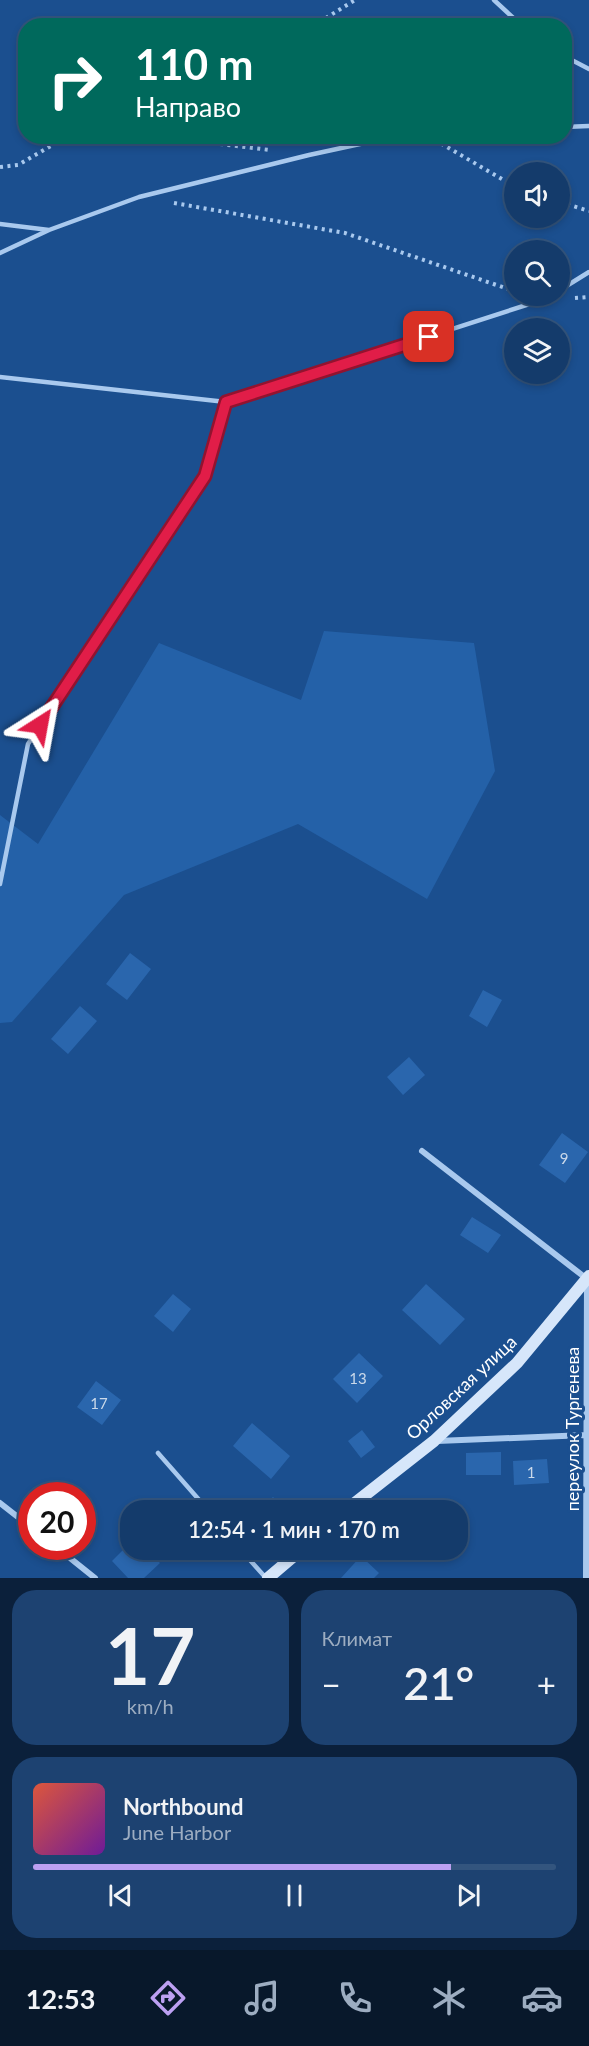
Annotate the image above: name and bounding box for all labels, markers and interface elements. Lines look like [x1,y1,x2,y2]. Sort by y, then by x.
text: 110 m [135,39,253,89]
icon: right [36,42,114,120]
text: Направо [135,90,241,123]
map controls [504,162,570,384]
button: sound [504,162,570,228]
button: search [504,240,570,306]
pin [403,311,454,362]
button: layers [504,318,570,384]
icon: arrive [412,320,445,353]
position arrow [8,693,72,757]
house number: 9 [560,1149,568,1167]
street label: Орловская улица [401,1330,521,1444]
street label: переулок Тургенева [561,1347,583,1511]
house number: 13 [349,1369,367,1387]
house number: 17 [90,1394,108,1412]
house number: 1 [527,1463,535,1481]
speed limit sign: 20 [18,1482,96,1560]
text: 12:54 · 1 мин · 170 m [188,1516,400,1543]
text: 17 [105,1608,195,1702]
text: Климат [322,1626,392,1650]
text: 21° [403,1656,474,1710]
text: − [322,1664,341,1704]
text: + [537,1664,556,1704]
text: km/h [127,1694,174,1718]
text: Northbound [123,1793,243,1820]
text: June Harbor [123,1820,231,1844]
icon: previous [104,1879,137,1912]
icon: pause [278,1879,311,1912]
icon: next [452,1879,485,1912]
icon: directions [147,1977,189,2019]
icon: music [241,1977,283,2019]
icon: phone [334,1977,376,2019]
icon: climate [428,1977,470,2019]
icon: car [521,1977,563,2019]
text: 12:53 [26,1982,95,2015]

